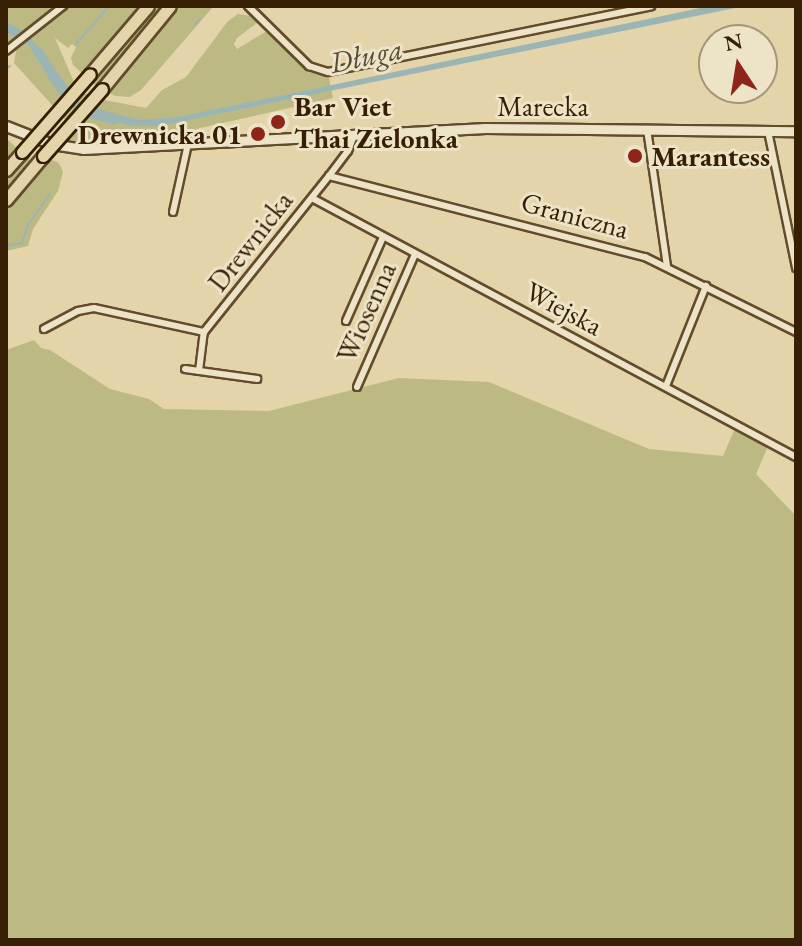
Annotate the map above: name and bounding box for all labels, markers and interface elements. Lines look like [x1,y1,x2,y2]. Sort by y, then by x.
north arrow [698,24,778,104]
text: N [722,26,745,58]
water label: Długa [326,31,406,81]
place label: Bar Viet Thai Zielonka [294,89,458,155]
street label: Marecka [497,89,589,123]
marker: Bar Viet Thai Zielonka [269,113,287,131]
place label: Drewnicka 01 [78,117,242,151]
marker: Drewnicka 01 [249,125,267,143]
place label: Marantess [651,139,770,173]
marker: Marantess [626,147,644,165]
street label: Drewnicka [200,184,300,298]
street label: Graniczna [518,185,632,245]
street label: Wiosenna [329,257,403,367]
street label: Wiejska [520,274,608,342]

